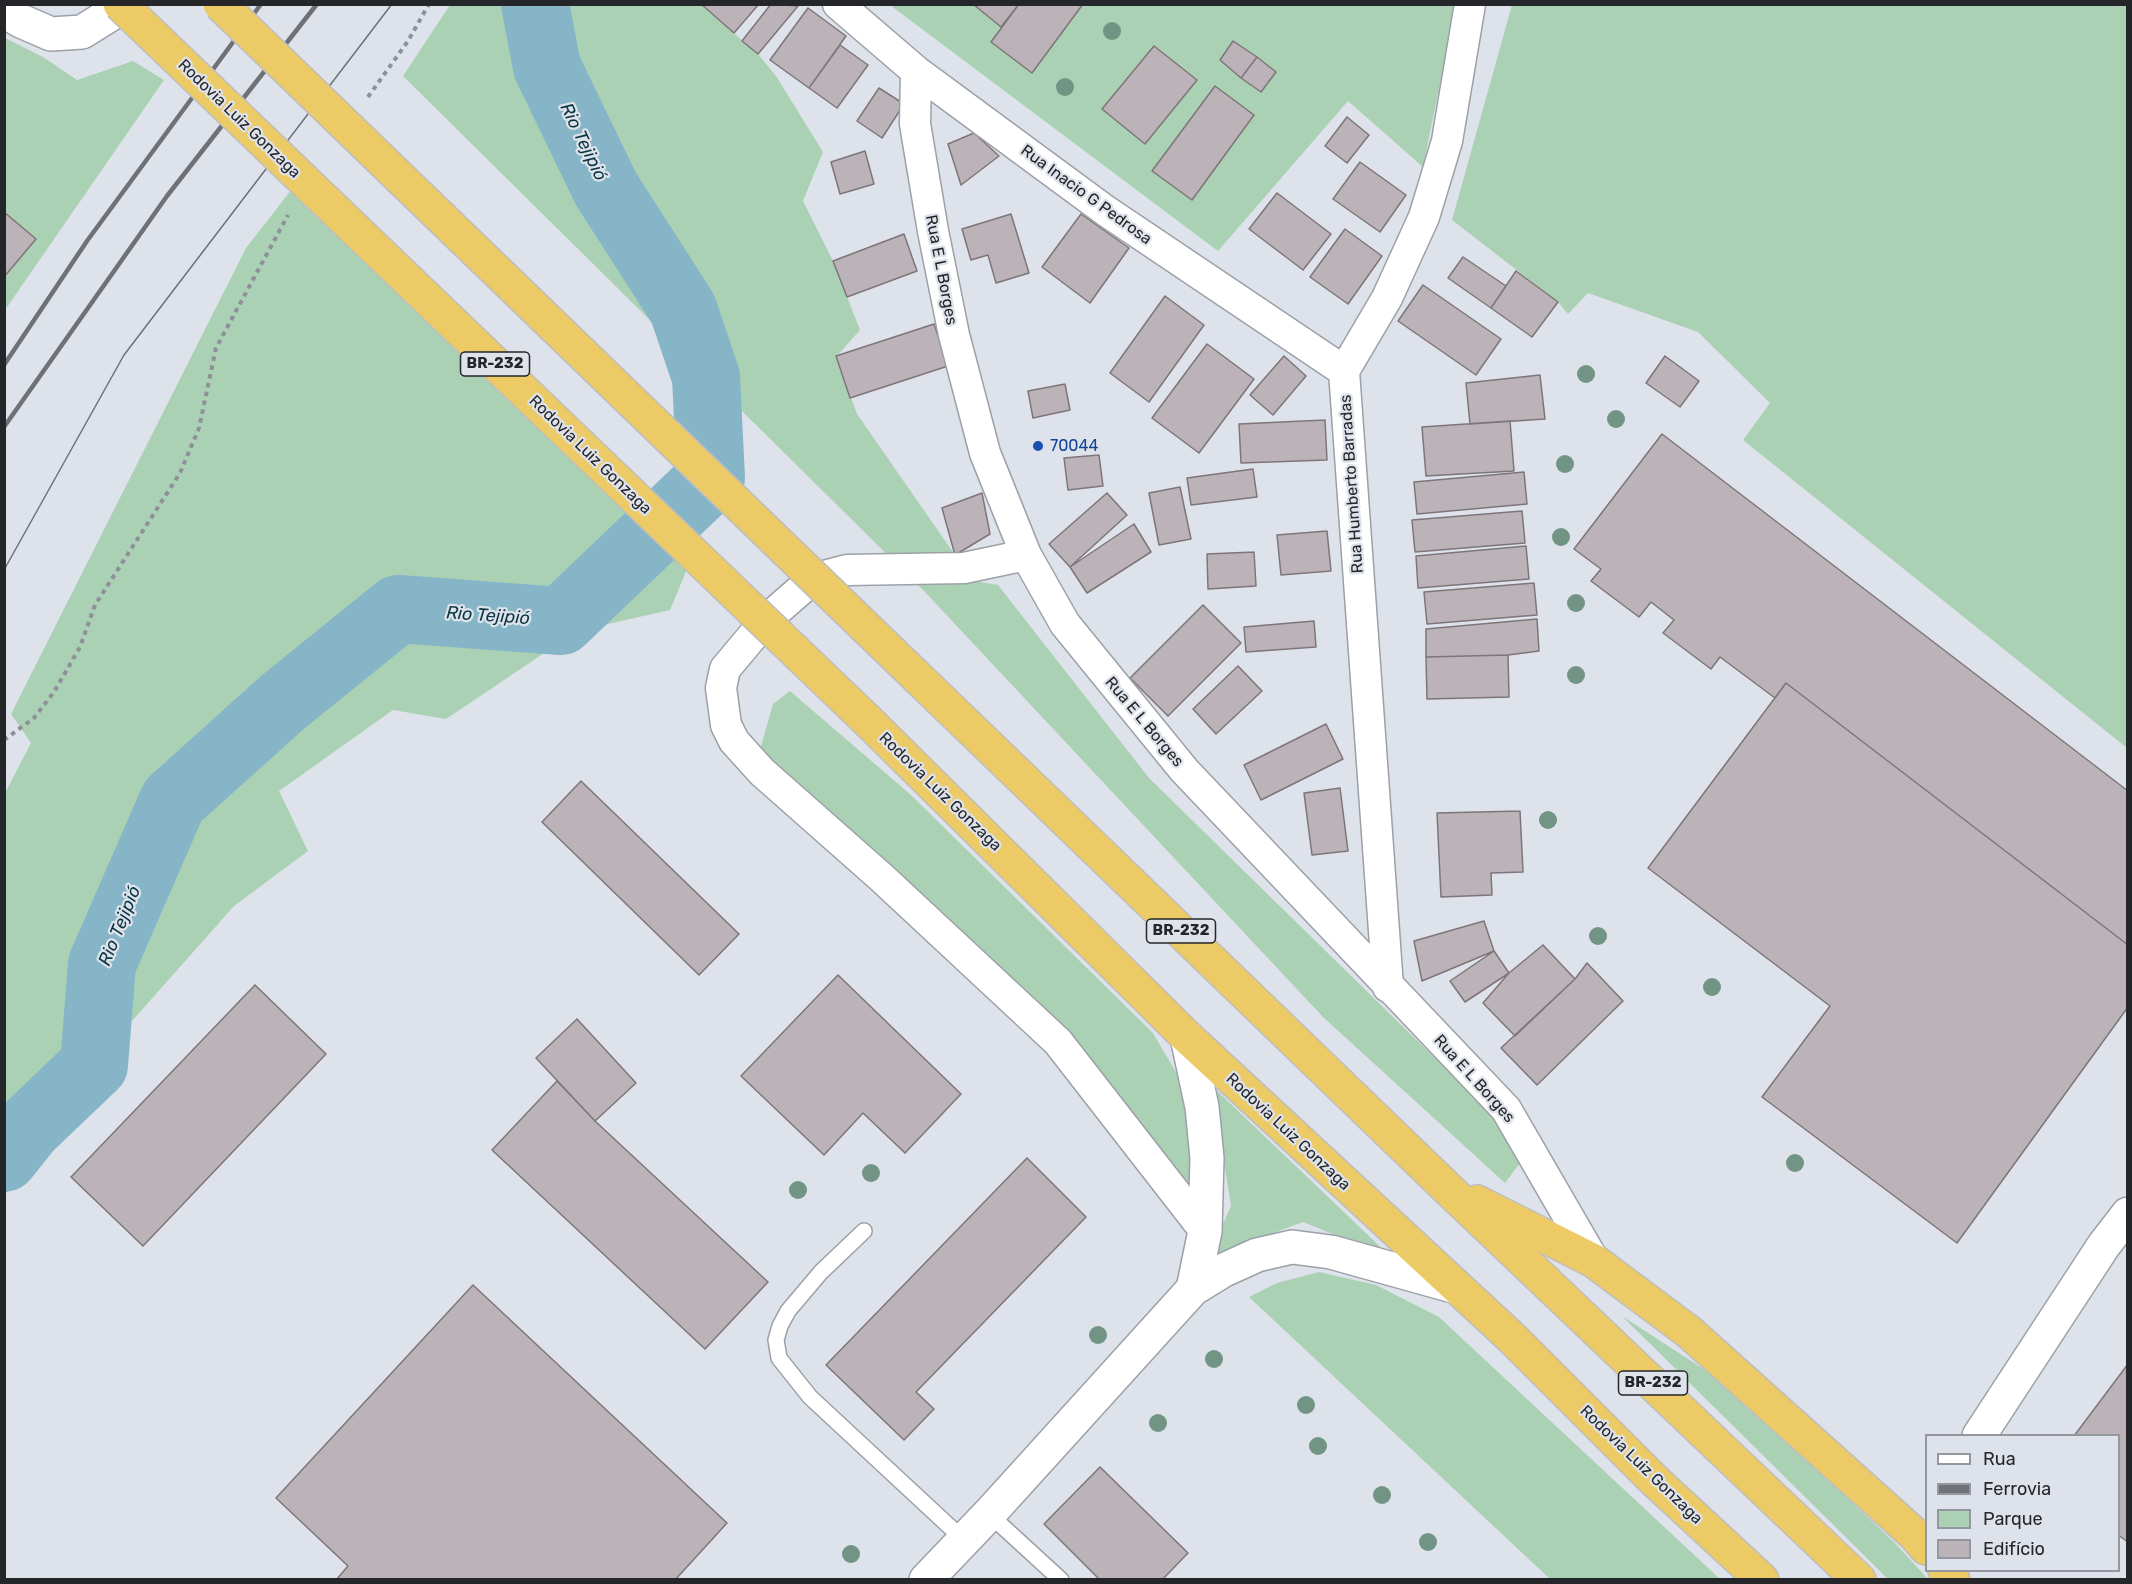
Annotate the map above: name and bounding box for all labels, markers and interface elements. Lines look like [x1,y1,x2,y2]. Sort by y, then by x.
street label: Rodovia Luiz Gonzaga [174,56,304,182]
water label: Rio Tejipió [555,99,611,185]
street label: Rua Inacio G Pedrosa [1017,141,1155,249]
street label: Rua E L Borges [921,213,961,327]
road number: BR-232 [460,352,530,376]
street label: Rodovia Luiz Gonzaga [525,392,655,518]
street label: Rua Humberto Barradas [1336,394,1368,574]
place label: 70044 [1050,436,1098,456]
marker: 70044 [1031,439,1045,453]
water label: Rio Tejipió [445,602,531,630]
street label: Rua E L Borges [1101,673,1187,771]
street label: Rodovia Luiz Gonzaga [875,729,1005,855]
water label: Rio Tejipió [94,883,146,969]
road number: BR-232 [1146,919,1216,943]
street label: Rua E L Borges [1429,1031,1519,1127]
street label: Rodovia Luiz Gonzaga [1222,1069,1354,1195]
road number: BR-232 [1618,1371,1688,1395]
street label: Rodovia Luiz Gonzaga [1576,1402,1706,1528]
legend [1925,1434,2120,1572]
text: Rua [1983,1448,2016,1470]
text: Ferrovia [1983,1478,2051,1500]
text: Parque [1983,1508,2043,1530]
text: Edifício [1983,1538,2045,1560]

